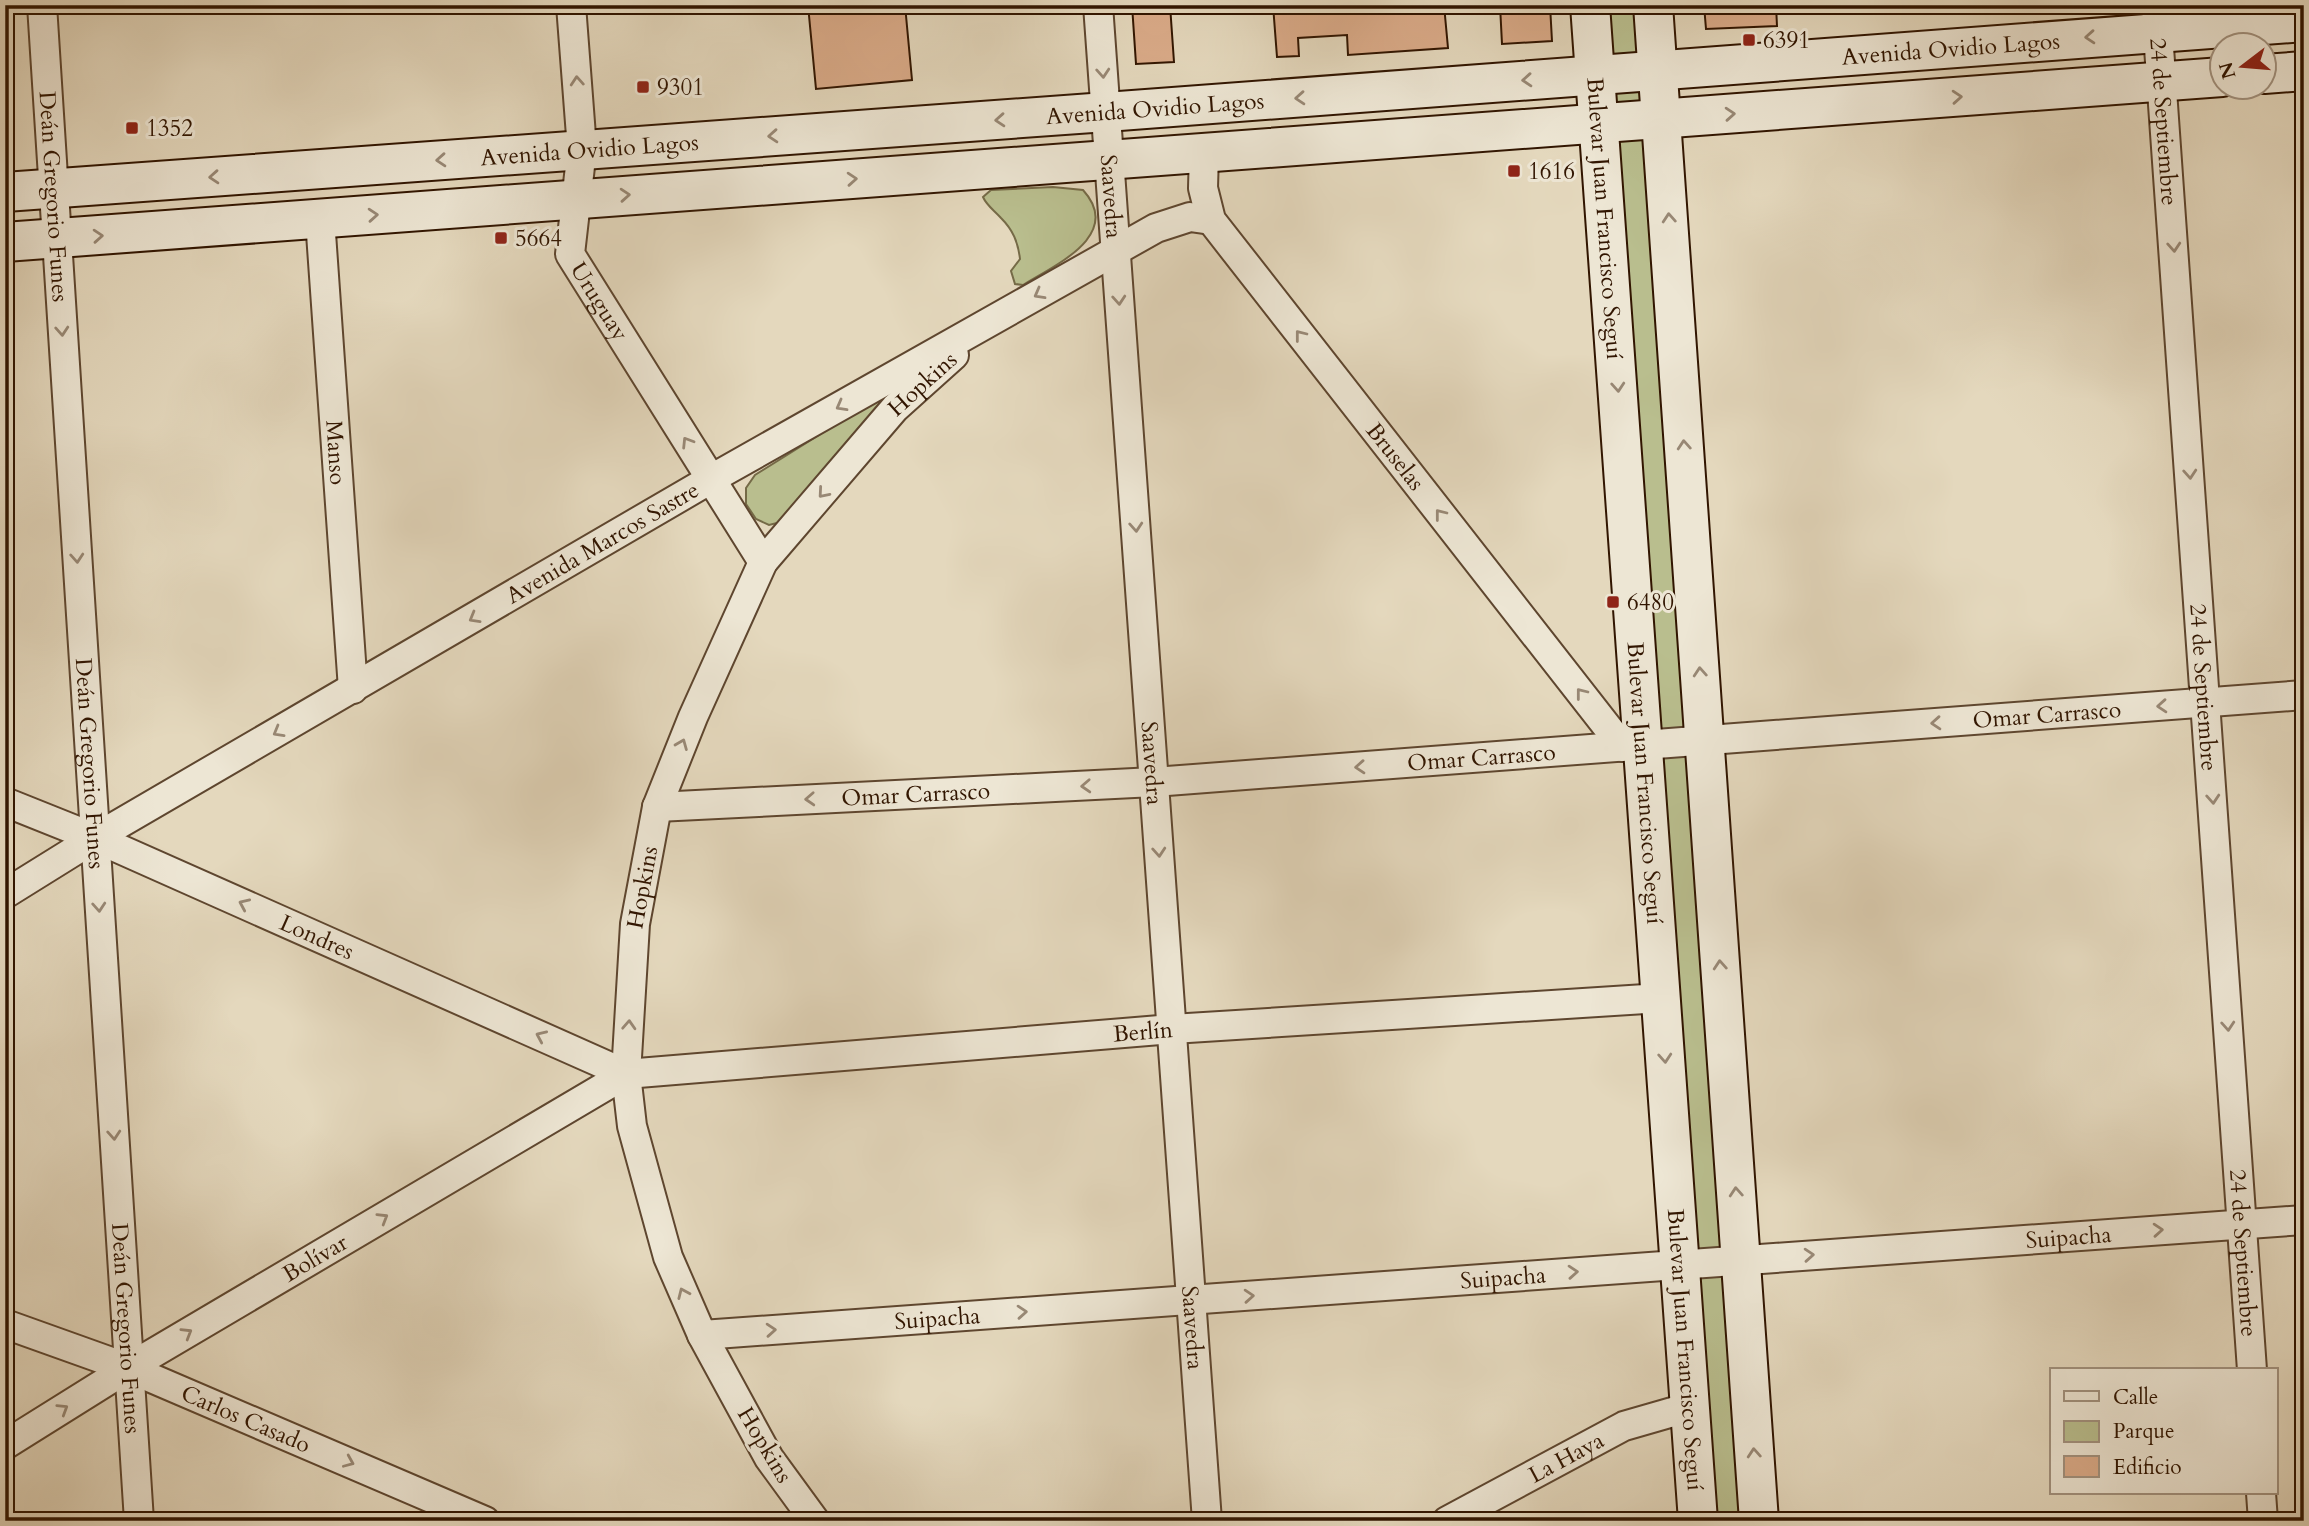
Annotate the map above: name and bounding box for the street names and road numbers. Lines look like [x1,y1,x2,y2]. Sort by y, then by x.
street label: Avenida Ovidio Lagos [1841,25,2061,72]
street label: 24 de Septiembre [2143,37,2186,206]
street label: Bulevar Juan Francisco Seguí [1580,76,1631,361]
street label: Avenida Ovidio Lagos [1045,85,1265,132]
street label: Deán Gregorio Funes [32,90,76,303]
street label: Avenida Ovidio Lagos [479,126,700,173]
street label: Saavedra [1093,153,1130,240]
street label: Uruguay [563,256,636,347]
street label: Hopkins [881,344,964,423]
street label: Bruselas [1359,416,1432,497]
street label: Manso [319,419,354,486]
street label: Avenida Marcos Sastre [500,474,704,611]
street label: 24 de Septiembre [2183,603,2225,772]
street label: Bulevar Juan Francisco Seguí [1620,641,1671,925]
street label: Deán Gregorio Funes [68,657,113,870]
street label: Omar Carrasco [1971,693,2122,736]
street label: Saavedra [1134,720,1171,806]
street label: Omar Carrasco [1406,736,1557,778]
street label: Omar Carrasco [841,775,991,813]
street label: Hopkins [619,843,665,931]
street label: Londres [275,907,359,967]
street label: Berlín [1112,1013,1174,1049]
street label: 24 de Septiembre [2222,1168,2265,1338]
street label: Bulevar Juan Francisco Seguí [1660,1207,1711,1492]
street label: Suipacha [2025,1218,2112,1255]
street label: Deán Gregorio Funes [104,1222,149,1435]
street label: Bolívar [277,1226,353,1289]
street label: Suipacha [1459,1259,1547,1296]
street label: Saavedra [1175,1285,1212,1371]
street label: Suipacha [893,1300,981,1337]
street label: Carlos Casado [176,1377,316,1460]
street label: Hopkins [730,1401,800,1489]
street label: La Haya [1523,1424,1609,1490]

